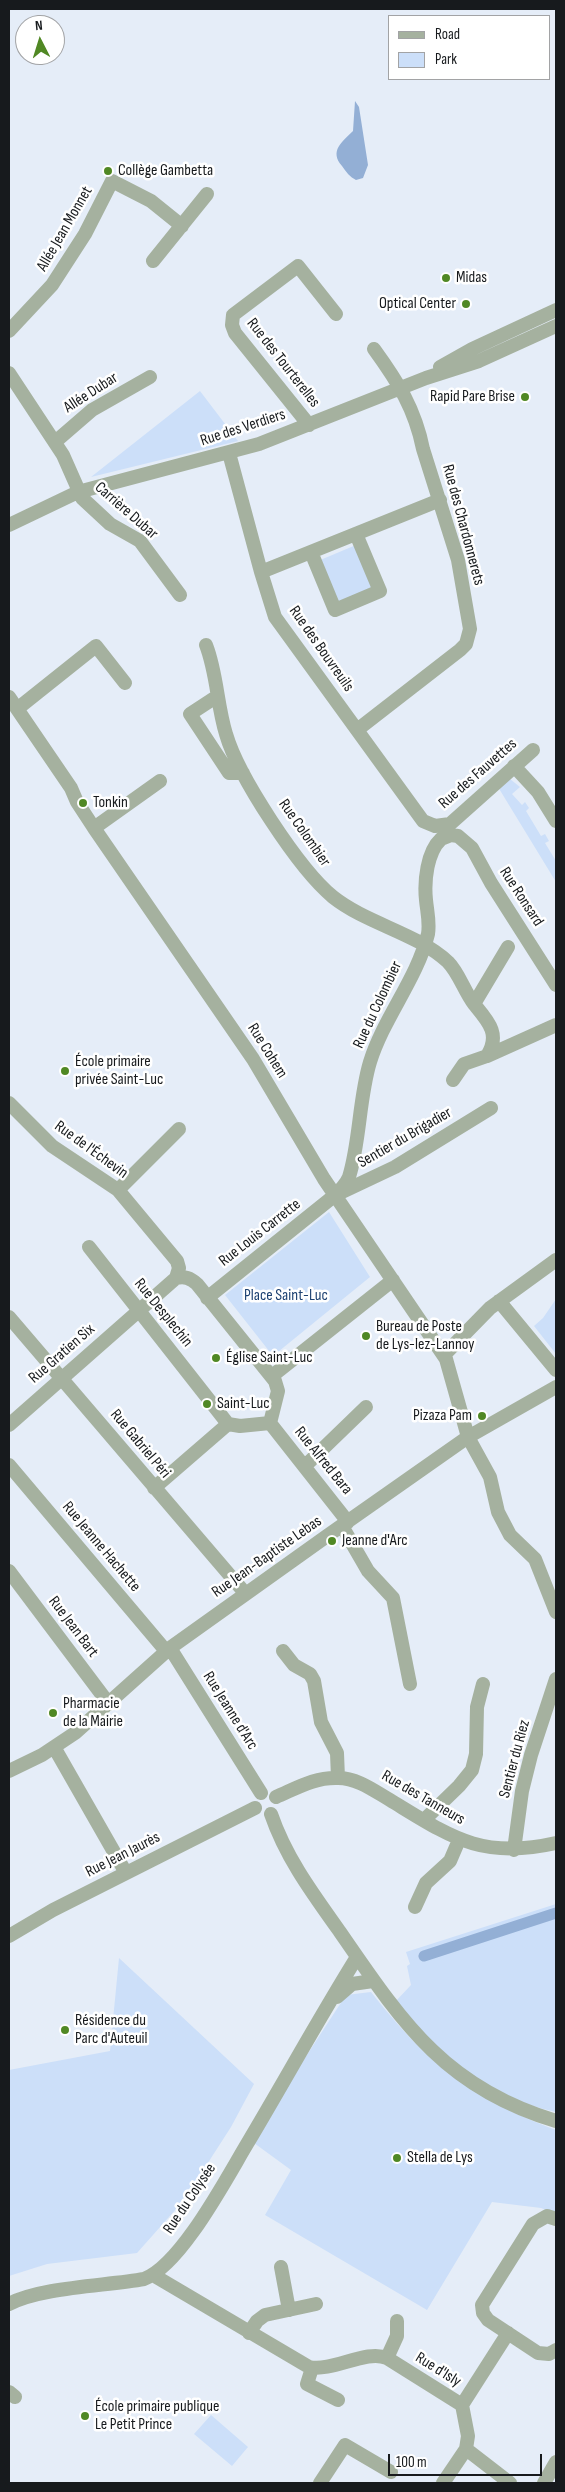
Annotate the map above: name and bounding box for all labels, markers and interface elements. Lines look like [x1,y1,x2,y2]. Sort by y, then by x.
north arrow [15,15,65,65]
legend [388,15,550,80]
text: N [34,17,43,34]
text: Road [435,25,460,44]
text: Park [435,50,457,69]
place label: Collège Gambetta [118,161,213,181]
marker: Collège Gambetta [102,165,114,177]
street label: Allée Jean Monnet [33,183,97,275]
place label: Midas [456,268,487,288]
marker: Midas [440,272,452,284]
place label: Optical Center [379,294,456,314]
marker: Optical Center [460,298,472,310]
street label: Rue des Tourterelles [242,315,324,411]
street label: Allée Dubar [60,369,122,417]
place label: Rapid Pare Brise [430,387,515,407]
marker: Rapid Pare Brise [519,391,531,403]
street label: Rue des Verdiers [198,405,288,451]
street label: Rue des Chardonnerets [438,463,488,587]
street label: Carrière Dubar [90,478,162,544]
street label: Rue des Bouvreuils [284,602,358,696]
street label: Rue des Fauvettes [435,735,521,813]
place label: Tonkin [93,793,128,813]
street label: Rue Colombier [274,796,334,870]
marker: Tonkin [77,797,89,809]
street label: Rue Ronsard [495,864,547,930]
street label: Rue du Colombier [349,958,407,1052]
street label: Rue Cohem [243,1020,291,1082]
place label: École primaire privée Saint-Luc [75,1052,163,1090]
marker: École primaire privée Saint-Luc [59,1065,71,1077]
street label: Sentier du Brigadier [355,1103,455,1173]
street label: Rue de l'Échevin [50,1117,132,1183]
street label: Rue Louis Carrette [215,1195,305,1271]
street label: Rue Desplechin [130,1275,196,1351]
park label: Place Saint-Luc [244,1286,328,1306]
place label: Bureau de Poste de Lys-lez-Lannoy [376,1317,474,1355]
street label: Rue Gratien Six [25,1320,99,1388]
marker: Bureau de Poste de Lys-lez-Lannoy [360,1330,372,1342]
place label: Église Saint-Luc [226,1348,313,1368]
marker: Église Saint-Luc [210,1352,222,1364]
place label: Saint-Luc [217,1394,270,1414]
marker: Saint-Luc [201,1398,213,1410]
street label: Rue Gabriel Péri [106,1406,174,1482]
place label: Pizaza Pam [413,1406,472,1426]
marker: Pizaza Pam [476,1410,488,1422]
street label: Rue Alfred Bara [290,1423,356,1499]
street label: Rue Jeanne Hachette [58,1498,144,1596]
street label: Rue Jean-Baptiste Lebas [208,1512,326,1602]
place label: Jeanne d'Arc [342,1531,408,1551]
marker: Jeanne d'Arc [326,1535,338,1547]
street label: Rue Jean Bart [44,1593,102,1661]
street label: Rue Jeanne d'Arc [198,1668,262,1754]
place label: Pharmacie de la Mairie [63,1694,123,1732]
marker: Pharmacie de la Mairie [47,1707,59,1719]
street label: Sentier du Riez [495,1718,535,1800]
street label: Rue des Tanneurs [378,1766,468,1830]
street label: Rue Jean Jaurès [83,1828,163,1882]
place label: Résidence du Parc d'Auteuil [75,2011,148,2049]
marker: Résidence du Parc d'Auteuil [59,2024,71,2036]
place label: Stella de Lys [407,2148,473,2168]
marker: Stella de Lys [391,2152,403,2164]
street label: Rue du Colysée [159,2160,221,2238]
street label: Rue d'Isly [412,2349,464,2391]
place label: École primaire publique Le Petit Prince [95,2397,219,2435]
marker: École primaire publique Le Petit Prince [79,2410,91,2422]
scale bar [390,2444,544,2476]
text: 100 m [396,2453,427,2472]

